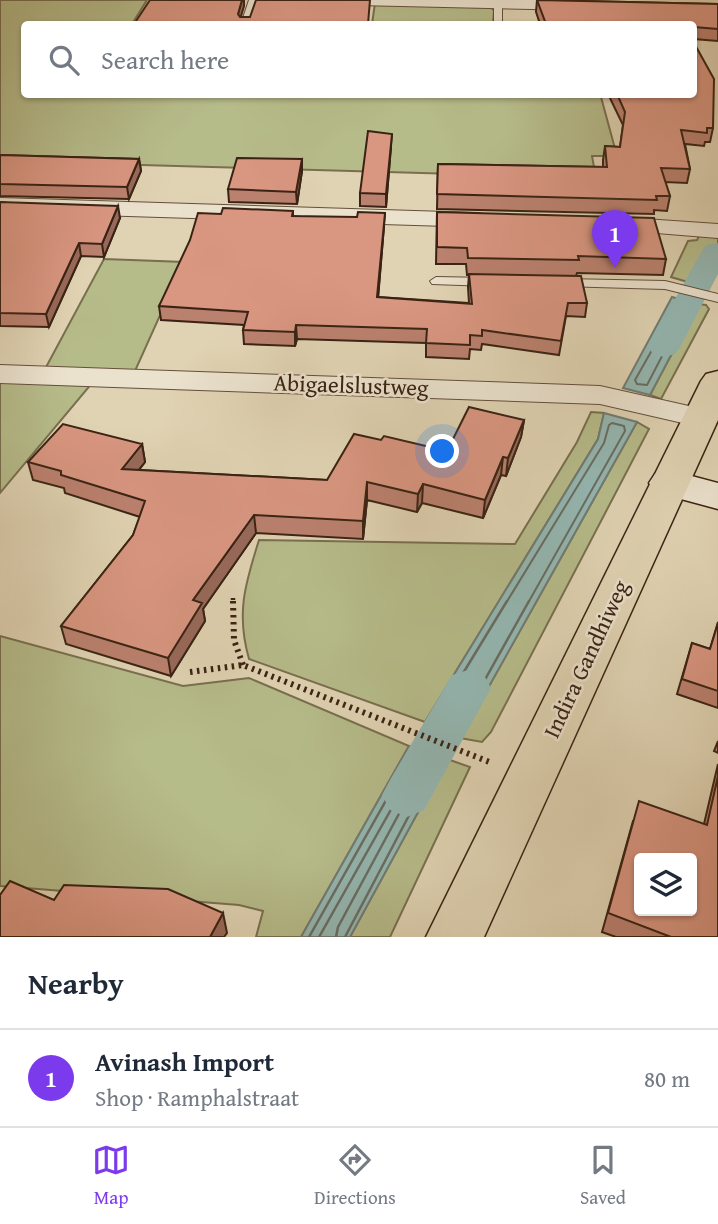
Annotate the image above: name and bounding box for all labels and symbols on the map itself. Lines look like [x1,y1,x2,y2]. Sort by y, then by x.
pin: 1 [592,210,638,268]
street label: Abigaelslustweg [273,365,430,404]
your location [425,434,459,468]
street label: Indira Gandhiweg [534,574,637,743]

